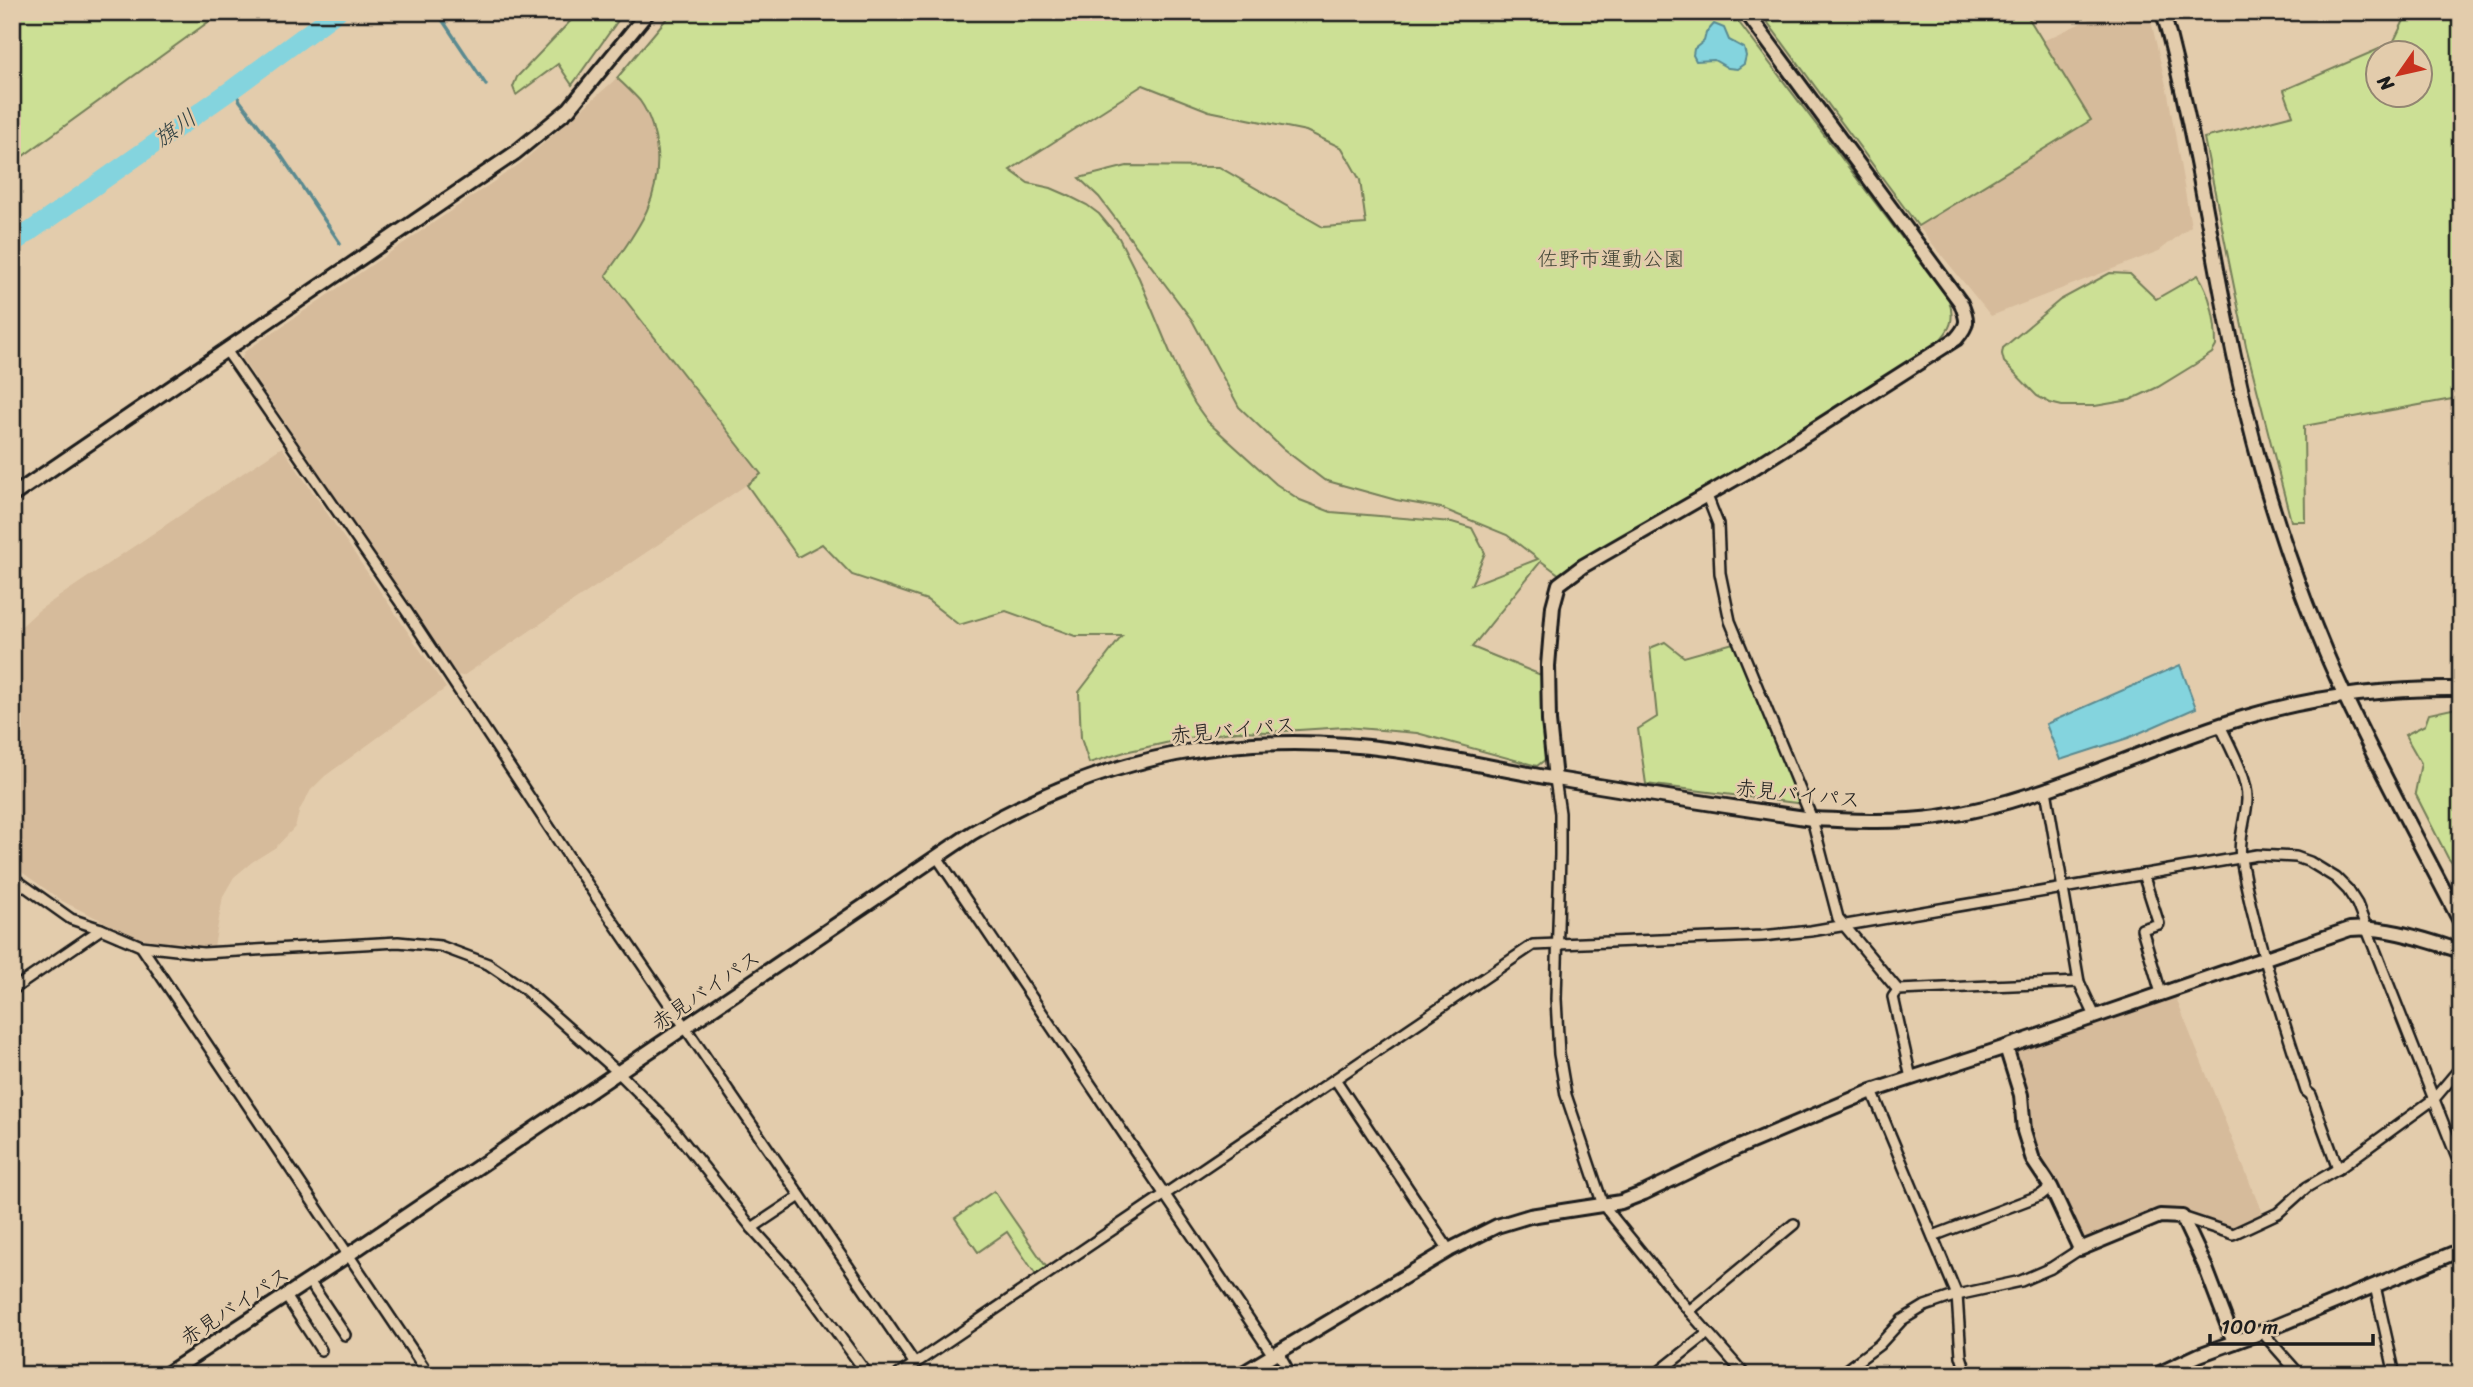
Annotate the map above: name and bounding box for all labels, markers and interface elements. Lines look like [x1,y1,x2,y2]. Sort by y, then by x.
north arrow [2364,38,2434,108]
text: N [2367,68,2403,99]
water label: 旗川 [145,98,206,159]
park label: 佐野市運動公園 [1538,240,1685,278]
street label: 赤見バイパス [1169,706,1297,754]
street label: 赤見バイパス [1734,769,1862,819]
street label: 赤見バイパス [643,939,769,1041]
street label: 赤見バイパス [172,1256,298,1356]
scale bar [2210,1303,2373,1347]
text: 100 m [2221,1308,2278,1346]

